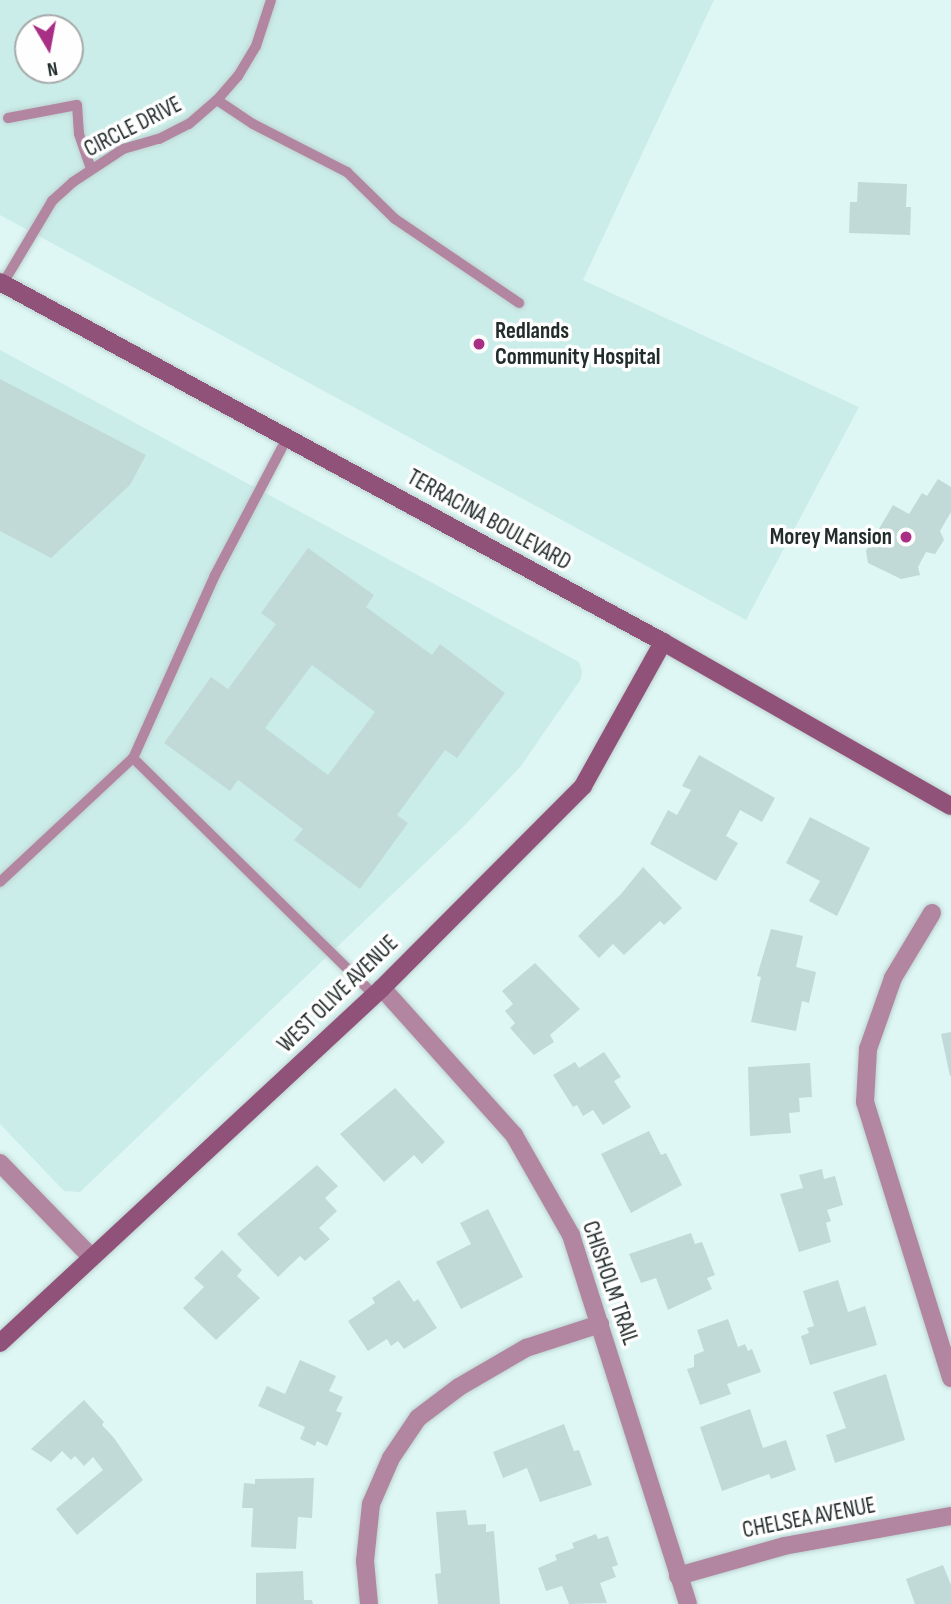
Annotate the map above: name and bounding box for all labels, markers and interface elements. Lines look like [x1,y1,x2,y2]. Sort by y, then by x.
north arrow [14,14,84,84]
text: N [45,56,59,80]
street label: CIRCLE DRIVE [80,91,186,163]
place label: Redlands Community Hospital [495,317,660,371]
marker: Redlands Community Hospital [469,334,489,354]
street label: TERRACINA BOULEVARD [402,464,576,576]
place label: Morey Mansion [770,523,892,551]
marker: Morey Mansion [898,529,914,545]
street label: WEST OLIVE AVENUE [272,930,404,1058]
street label: CHISHOLM TRAIL [576,1218,644,1348]
street label: CHELSEA AVENUE [740,1492,878,1544]

